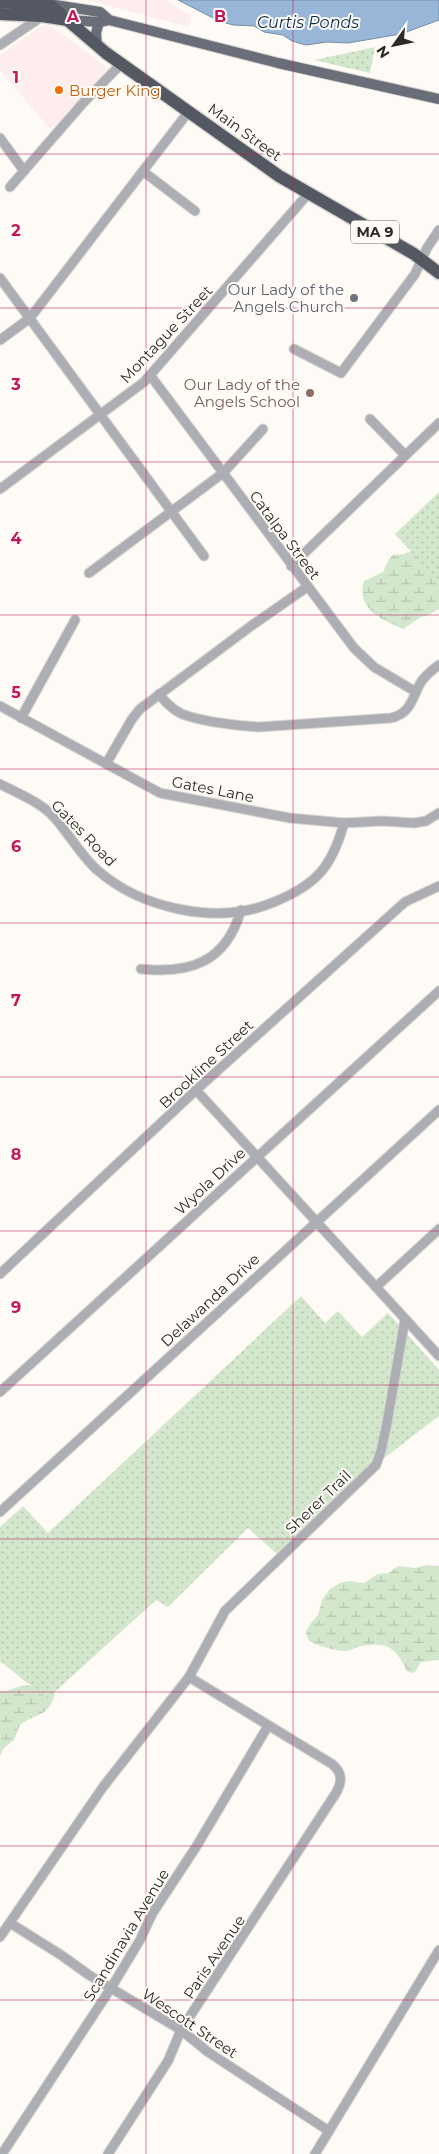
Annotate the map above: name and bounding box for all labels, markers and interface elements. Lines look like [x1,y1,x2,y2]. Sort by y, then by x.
text: A [66,7,80,26]
text: B [214,7,226,26]
water label: Curtis Ponds [257,13,359,32]
north arrow [369,20,419,70]
text: N [372,42,394,62]
text: 1 [13,68,19,87]
place label: Burger King [69,81,161,100]
marker: Burger King [53,84,65,96]
street label: Main Street [204,99,286,165]
road number: MA 9 [351,220,399,243]
text: 2 [11,221,21,240]
place label: Our Lady of the Angels Church [228,280,344,316]
street label: Montague Street [116,281,216,387]
marker: Our Lady of the Angels Church [348,292,360,304]
text: 3 [10,375,21,394]
place label: Our Lady of the Angels School [184,375,300,411]
marker: Our Lady of the Angels School [304,387,316,399]
street label: Catalpa Street [245,487,325,583]
text: 4 [10,529,22,548]
text: 5 [11,683,21,702]
street label: Gates Lane [170,772,256,806]
street label: Gates Road [47,796,121,870]
text: 6 [11,837,21,856]
text: 7 [11,991,21,1010]
street label: Brookline Street [155,1016,257,1112]
street label: Wyola Drive [171,1143,249,1219]
text: 8 [11,1145,21,1164]
street label: Delawanda Drive [157,1249,263,1351]
text: 9 [11,1298,21,1317]
street label: Sherer Trail [281,1466,355,1538]
street label: Scandinavia Avenue [79,1865,173,2005]
street label: Paris Avenue [179,1911,249,2003]
street label: Wescott Street [139,1984,241,2062]

